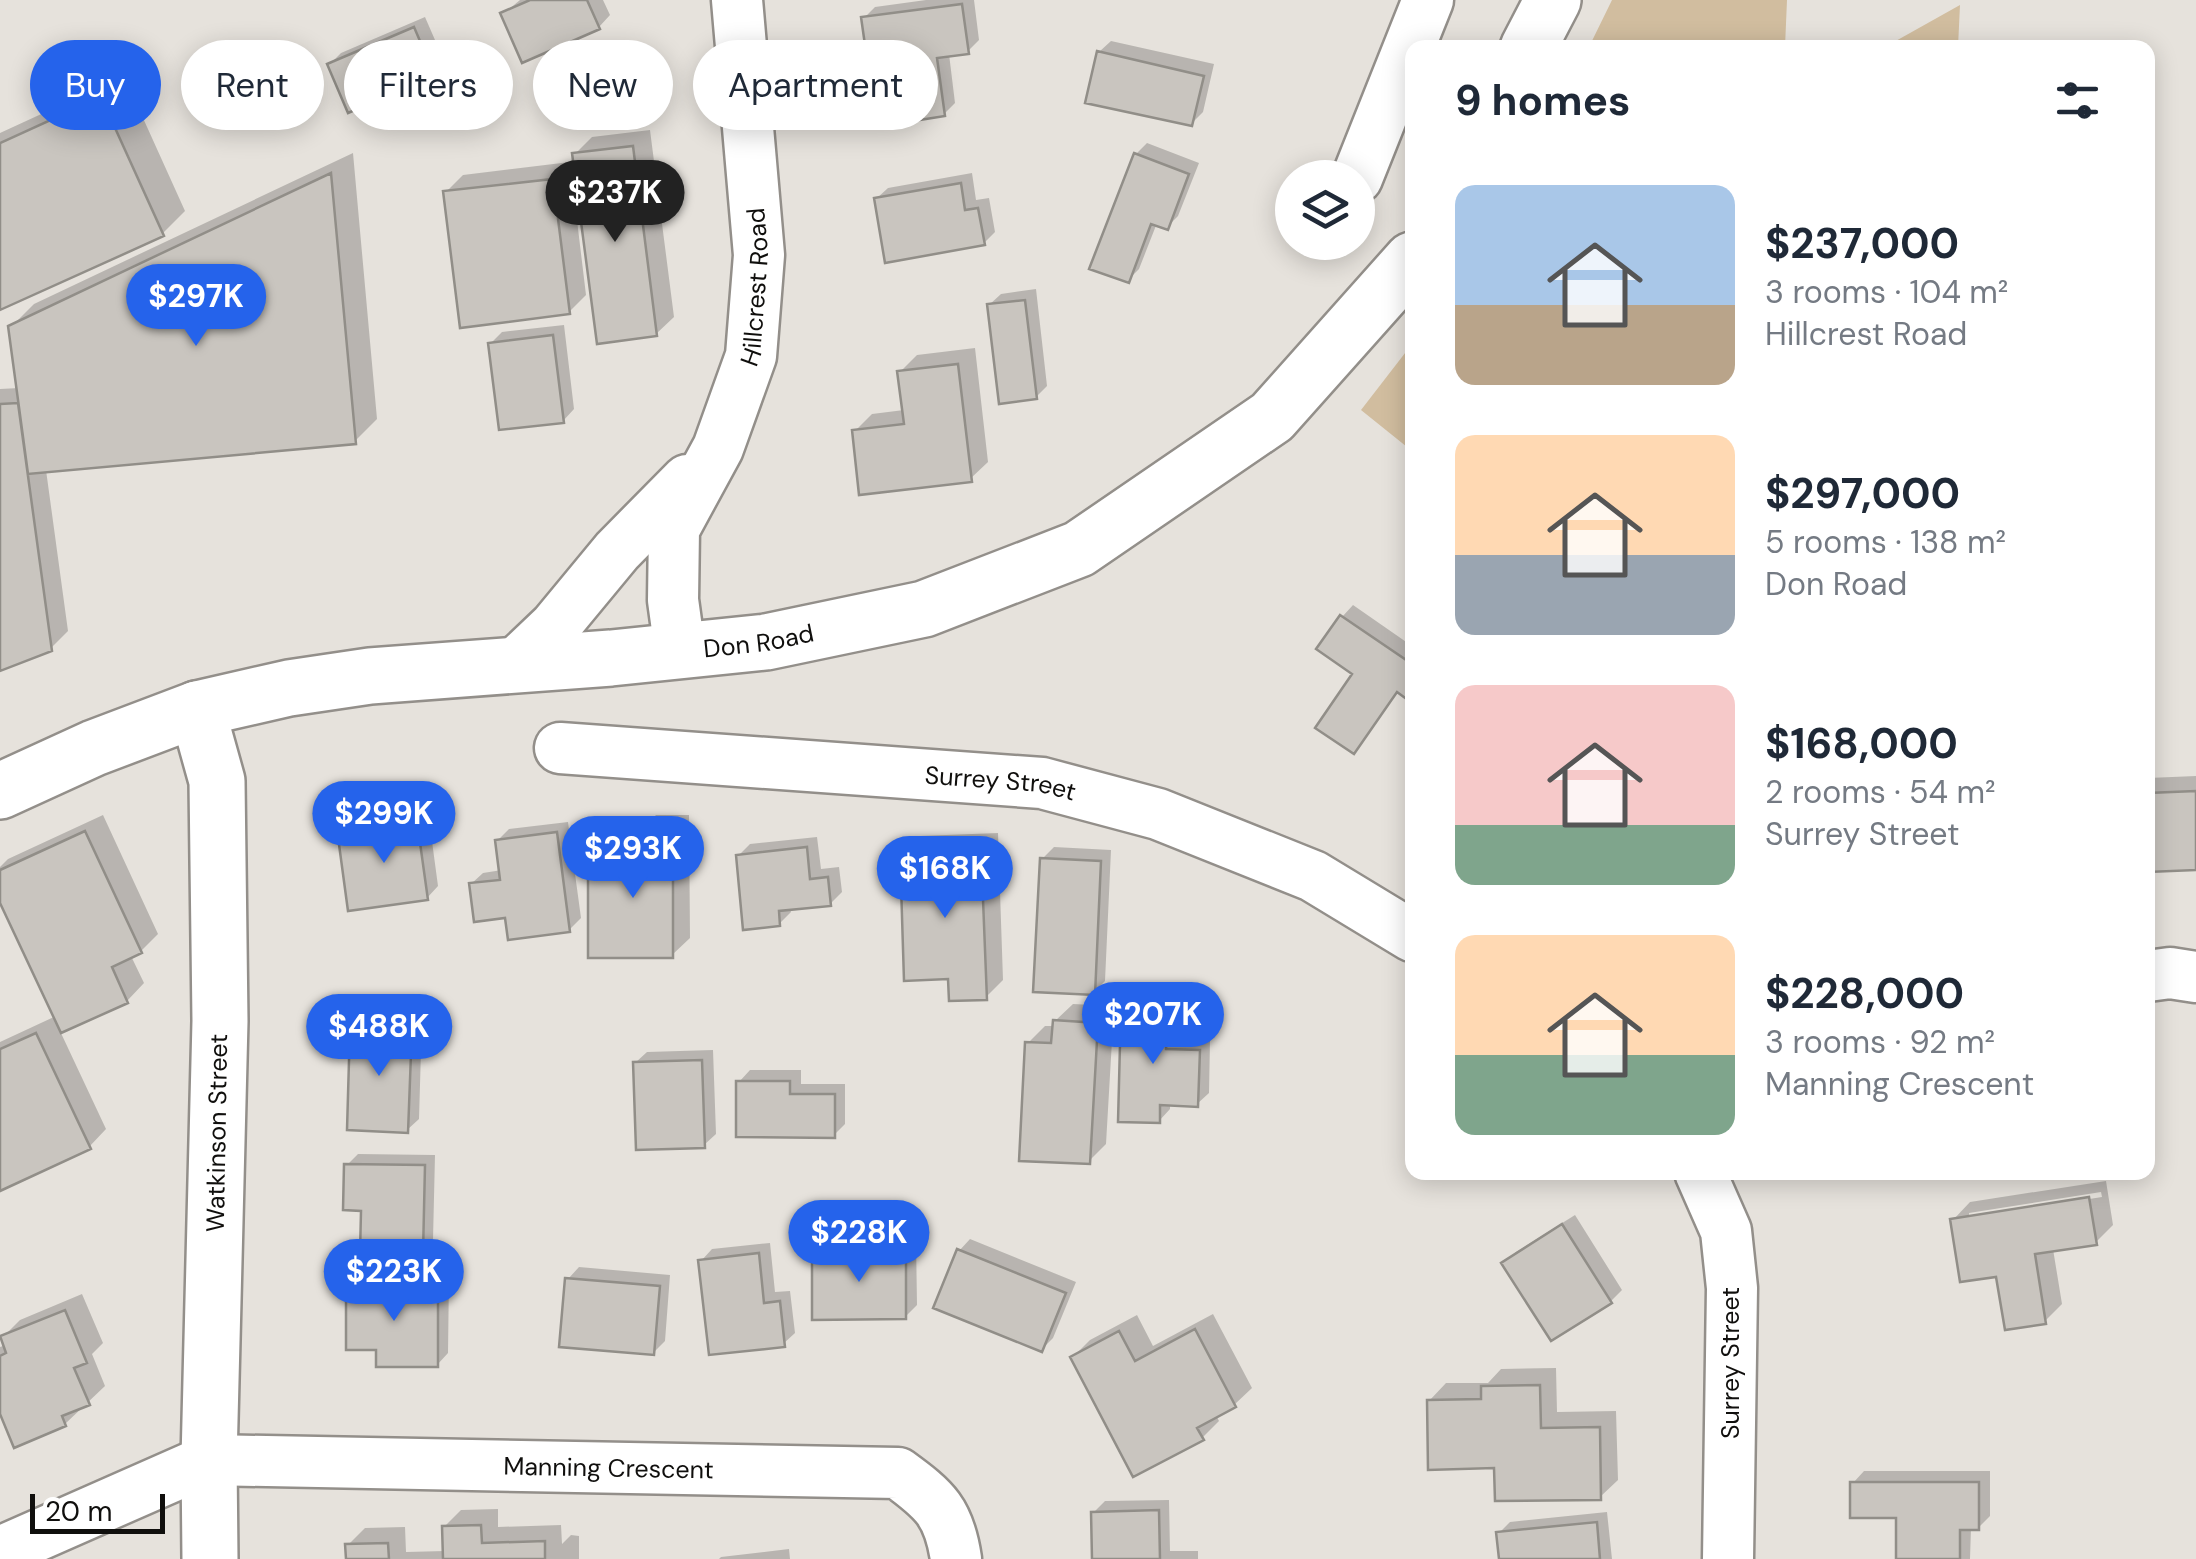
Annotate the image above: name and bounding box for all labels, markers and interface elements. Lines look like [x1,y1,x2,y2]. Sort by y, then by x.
chip: Buy [30,40,161,130]
chip: Rent [181,40,324,130]
chip: Filters [344,40,513,130]
chip: New [533,40,673,130]
chip: Apartment [693,40,938,130]
text: 9 homes [1455,73,1630,128]
icon: filters [2050,73,2105,128]
pin: $237K [545,160,685,245]
map controls [1275,160,1375,260]
button: layers [1275,160,1375,260]
text: $237K [568,171,662,213]
street label: Hillcrest Road [732,206,776,371]
text: $237,000 [1765,216,1959,271]
icon: home [1535,225,1655,345]
pin: $297K [126,264,266,349]
text: 3 rooms · 104 m² [1765,271,2008,313]
text: $297K [148,275,244,317]
text: Hillcrest Road [1765,313,1967,355]
text: $297,000 [1765,466,1960,521]
icon: home [1535,475,1655,595]
text: 5 rooms · 138 m² [1765,521,2006,563]
text: Don Road [1765,563,1907,605]
street label: Don Road [702,616,817,665]
text: $168,000 [1765,716,1958,771]
icon: home [1535,725,1655,845]
street label: Surrey Street [924,758,1080,808]
text: 2 rooms · 54 m² [1765,771,1996,813]
pin: $299K [314,781,454,866]
text: $299K [334,792,434,834]
text: Surrey Street [1765,813,1960,855]
pin: $293K [563,816,703,901]
text: $293K [584,827,682,869]
pin: $168K [875,836,1015,921]
text: $168K [899,847,991,889]
text: $228,000 [1765,966,1964,1021]
icon: home [1535,975,1655,1095]
pin: $207K [1083,982,1223,1067]
text: $207K [1104,993,1202,1035]
pin: $488K [309,994,449,1079]
text: $488K [328,1005,430,1047]
text: 3 rooms · 92 m² [1765,1021,1995,1063]
street label: Watkinson Street [199,1034,235,1232]
text: Manning Crescent [1765,1063,2034,1105]
pin: $228K [789,1200,929,1285]
text: $228K [810,1211,908,1253]
pin: $223K [324,1239,464,1324]
text: $223K [346,1250,442,1292]
street label: Surrey Street [1714,1287,1747,1439]
street label: Manning Crescent [503,1449,714,1486]
scale bar [30,1489,165,1534]
text: 20 m [45,1493,112,1530]

